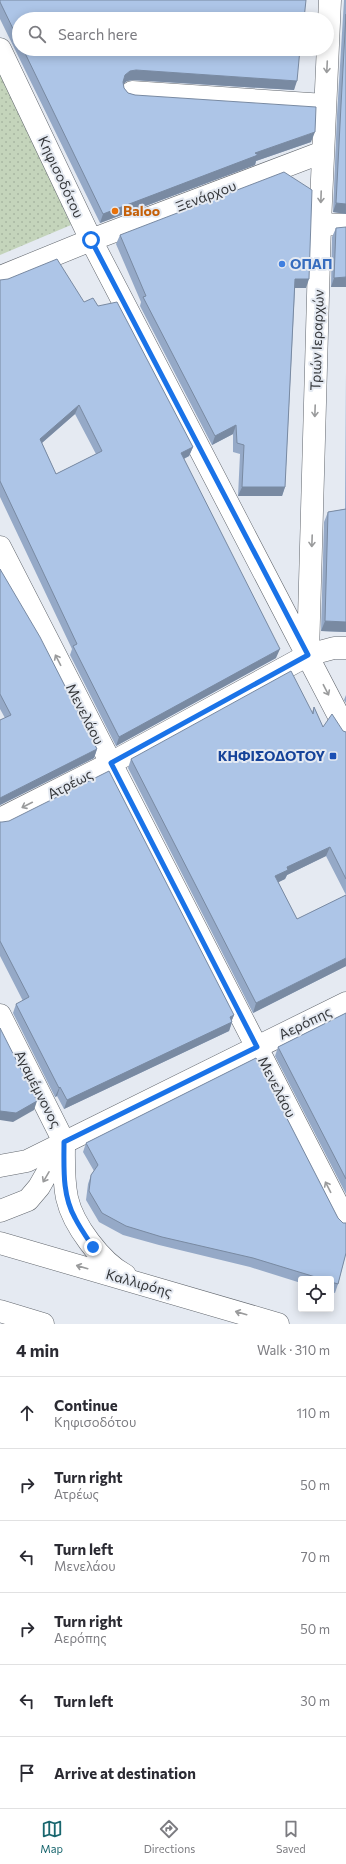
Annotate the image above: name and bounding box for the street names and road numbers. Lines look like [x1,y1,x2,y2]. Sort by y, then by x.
street label: Κηφισοδότου [35,133,88,221]
street label: Ξενάρχου [173,176,238,215]
street label: Τριών Ιεραρχών [306,289,327,391]
street label: Μενελάου [63,680,108,747]
street label: Ατρέως [44,765,95,802]
street label: Αερόπης [276,1002,334,1043]
street label: Αγαμέμνονος [12,1047,65,1130]
street label: Μενελάου [255,1053,300,1120]
street label: Καλλιρόης [104,1265,174,1300]

